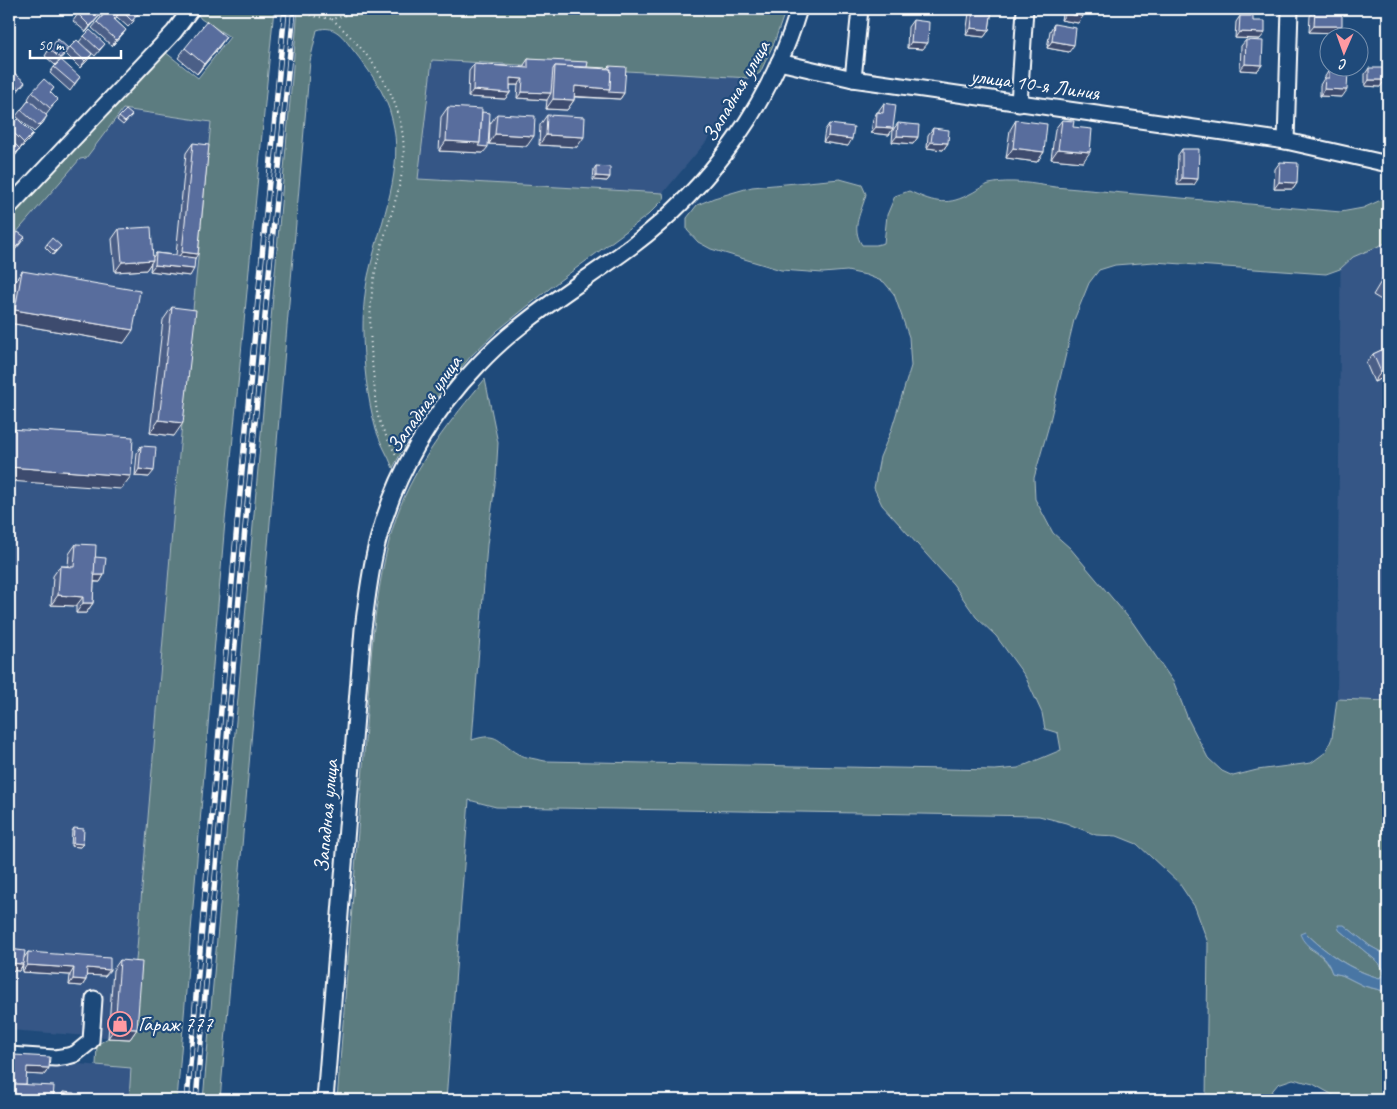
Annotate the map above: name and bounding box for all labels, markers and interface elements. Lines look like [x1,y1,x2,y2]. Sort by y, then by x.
scale bar [30,28,121,60]
north arrow [1320,28,1370,78]
street label: Западная улица [696,34,776,147]
text: 50 m [38,36,65,55]
text: С [1338,56,1347,73]
street label: улица 10-я Линия [967,62,1102,106]
street label: Западная улица [381,349,468,458]
street label: Западная улица [308,757,344,874]
shop icon: Гараж 777 [107,1011,133,1037]
place label: Гараж 777 [138,1011,214,1037]

